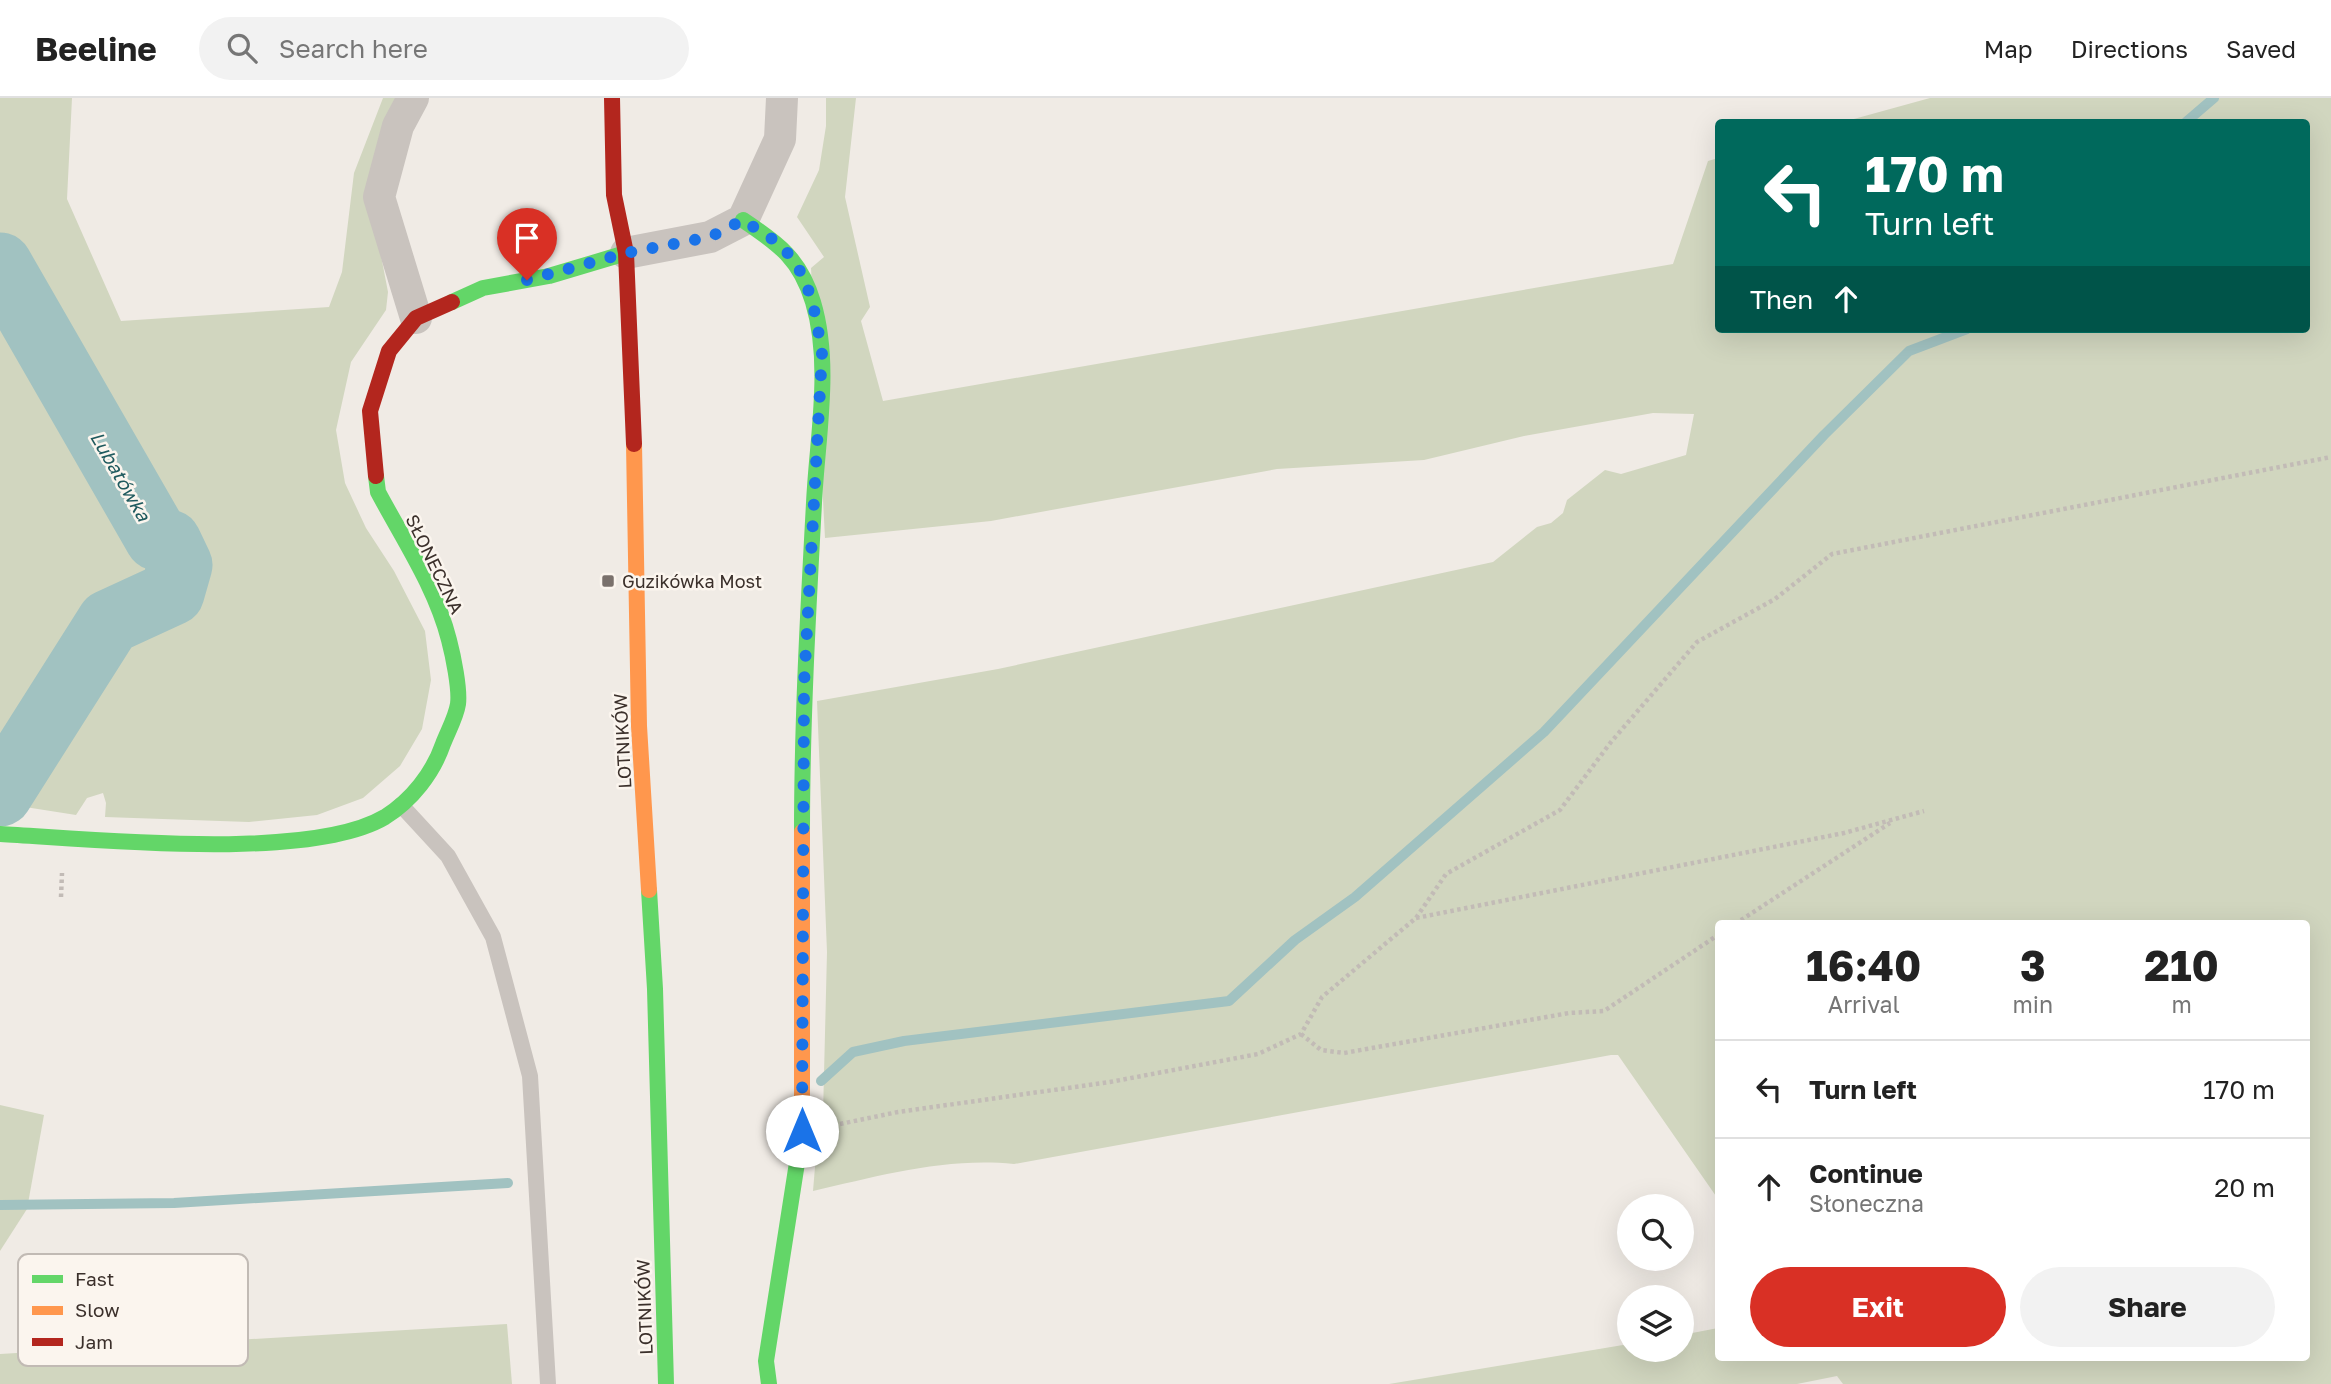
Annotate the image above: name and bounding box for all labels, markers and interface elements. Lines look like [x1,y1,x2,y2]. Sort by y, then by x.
search box [199,17,689,80]
text: Beeline [35,29,157,68]
icon: search [223,29,261,67]
text: Search here [279,33,428,64]
text: Map [1984,34,2033,63]
text: Directions [2071,34,2188,63]
text: Saved [2226,34,2296,63]
text: 170 m [1865,144,2004,203]
icon: left [1750,147,1841,238]
text: Turn left [1865,204,1994,242]
pin [497,208,557,280]
icon: arrive [508,219,546,257]
icon: ahead [1827,280,1865,318]
text: Then [1750,284,1813,315]
water label: Lubatówka [86,427,157,526]
street label: SŁONECZNA [401,511,469,617]
place label: Guzikówka Most [622,570,762,592]
marker: Guzikówka Most [600,573,616,589]
street label: LOTNIKÓW [609,693,635,789]
text: 16:40 [1806,940,1921,990]
text: 3 [2020,940,2046,990]
text: 210 [2144,940,2219,990]
text: Arrival [1828,990,1900,1018]
text: min [2013,990,2053,1018]
text: m [2171,990,2192,1018]
icon: left [1750,1070,1788,1108]
text: Turn left [1809,1074,1917,1105]
text: 170 m [2203,1074,2275,1105]
position arrow [765,1094,839,1168]
text: Continue [1809,1158,1923,1189]
icon: ahead [1750,1168,1788,1206]
text: 20 m [2214,1172,2275,1203]
text: Słoneczna [1809,1189,1924,1217]
map controls [1617,1194,1694,1362]
button: search [1617,1194,1694,1271]
legend [18,1254,248,1366]
street label: LOTNIKÓW [631,1259,657,1355]
text: Fast [75,1267,114,1290]
button: Exit [1750,1267,2006,1347]
button: Share [2020,1267,2275,1347]
button: layers [1617,1285,1694,1362]
text: Slow [75,1298,120,1321]
text: Jam [75,1330,113,1353]

